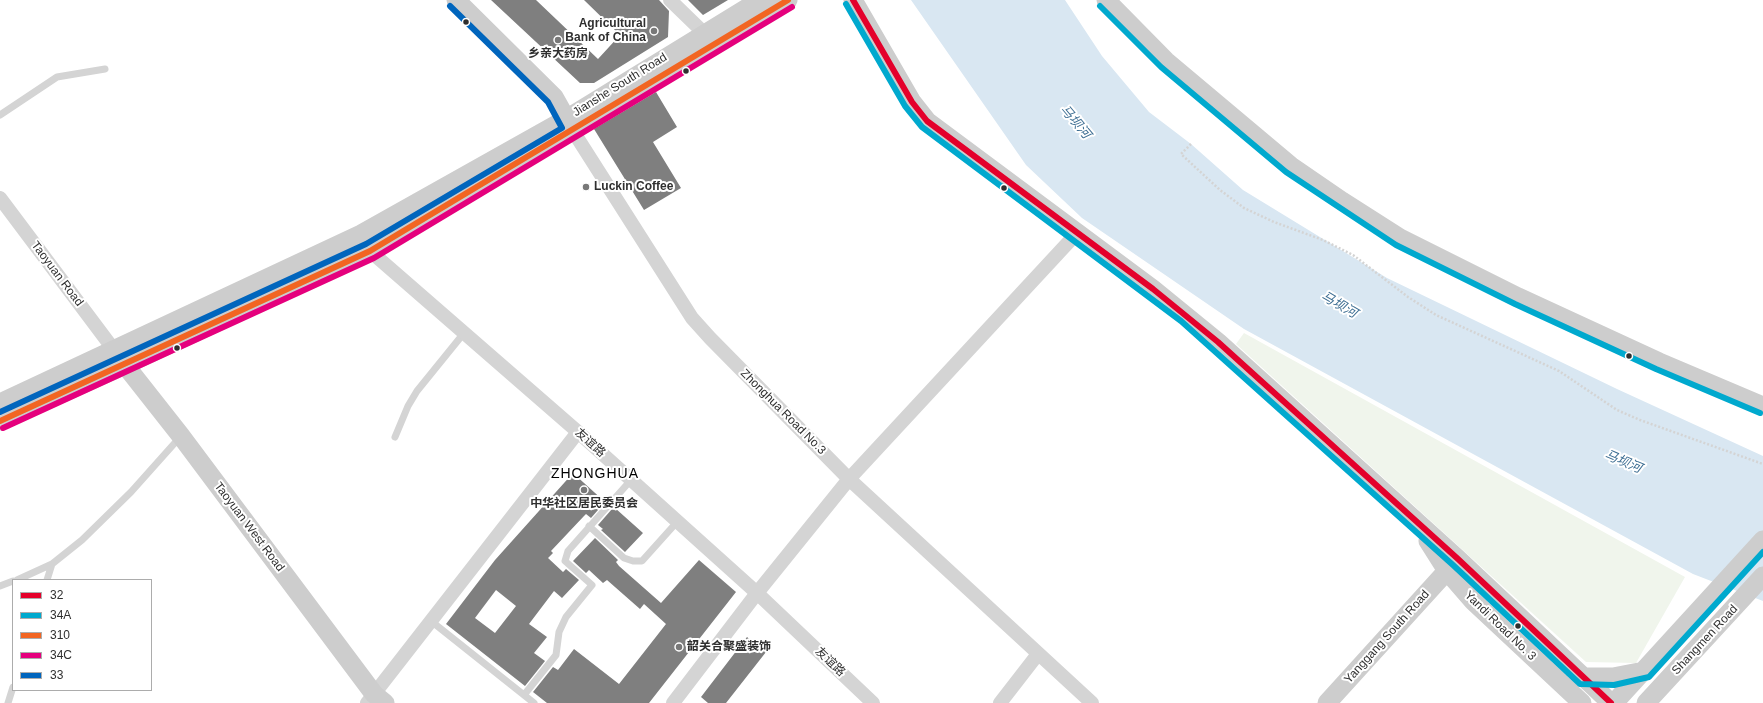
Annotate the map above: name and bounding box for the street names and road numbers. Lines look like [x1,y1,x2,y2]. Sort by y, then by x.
street label: Jianshe South Road [570,50,670,120]
street label: Taoyuan Road [28,239,86,309]
street label: Zhonghua Road No.3 [737,366,829,458]
street label: 友谊路 [572,426,608,460]
street label: Taoyuan West Road [211,480,287,574]
street label: Yanggang South Road [1341,587,1433,687]
street label: Yandi Road No. 3 [1461,588,1539,664]
street label: Shangmen Road [1669,602,1741,678]
street label: 友谊路 [812,644,848,680]

